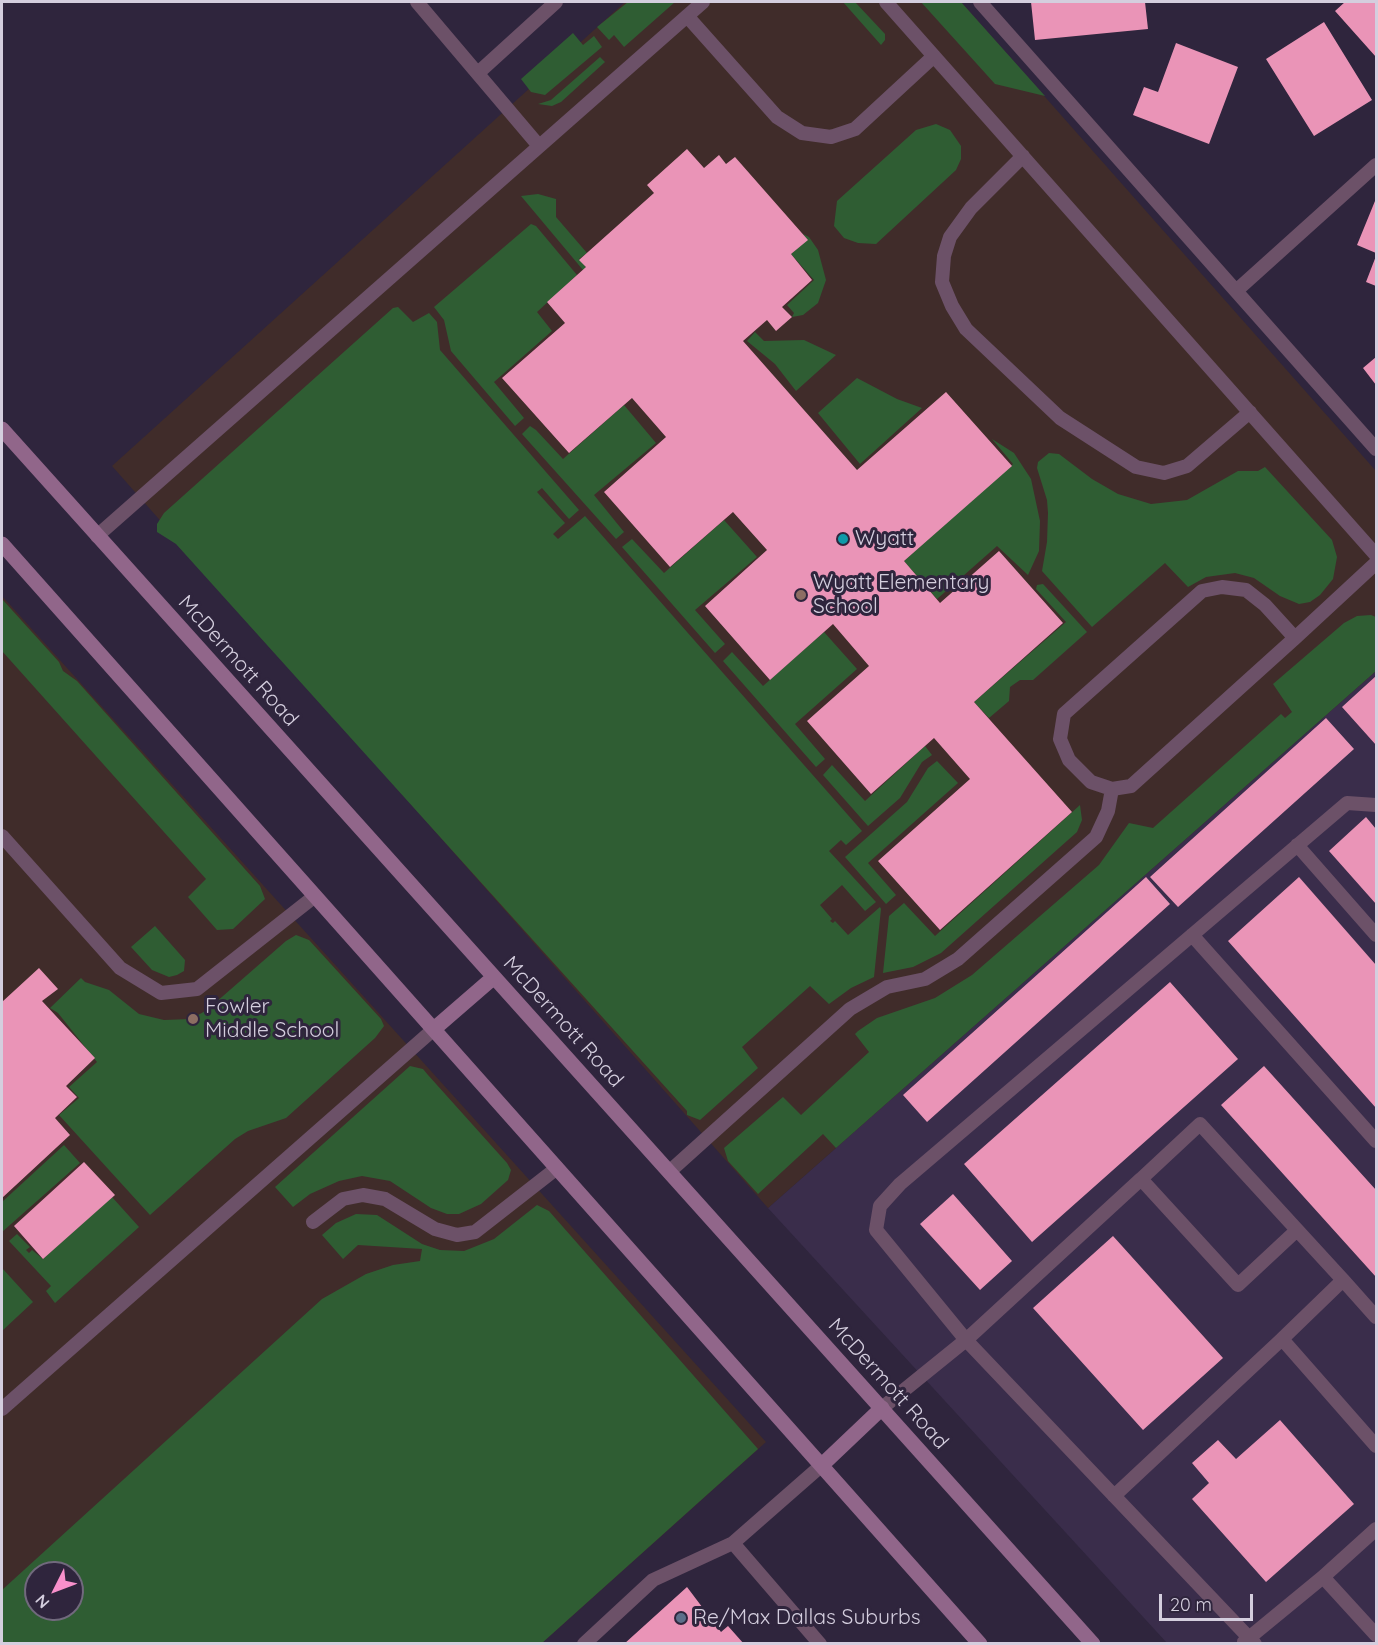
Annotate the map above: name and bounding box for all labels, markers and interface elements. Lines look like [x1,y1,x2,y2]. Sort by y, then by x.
place label: Wyatt [855,526,914,552]
marker: Wyatt [836,532,850,546]
place label: Wyatt Elementary School [813,570,989,620]
marker: Wyatt Elementary School [794,588,808,602]
street label: McDermott Road [173,590,303,732]
street label: McDermott Road [498,951,628,1093]
place label: Fowler Middle School [205,994,339,1044]
marker: Fowler Middle School [186,1012,200,1026]
street label: McDermott Road [823,1313,953,1455]
north arrow [24,1561,84,1621]
scale bar [1162,1582,1256,1620]
text: N [31,1591,53,1613]
text: 20 m [1170,1593,1212,1616]
place label: Re/Max Dallas Suburbs [693,1605,921,1631]
marker: Re/Max Dallas Suburbs [674,1611,688,1625]

